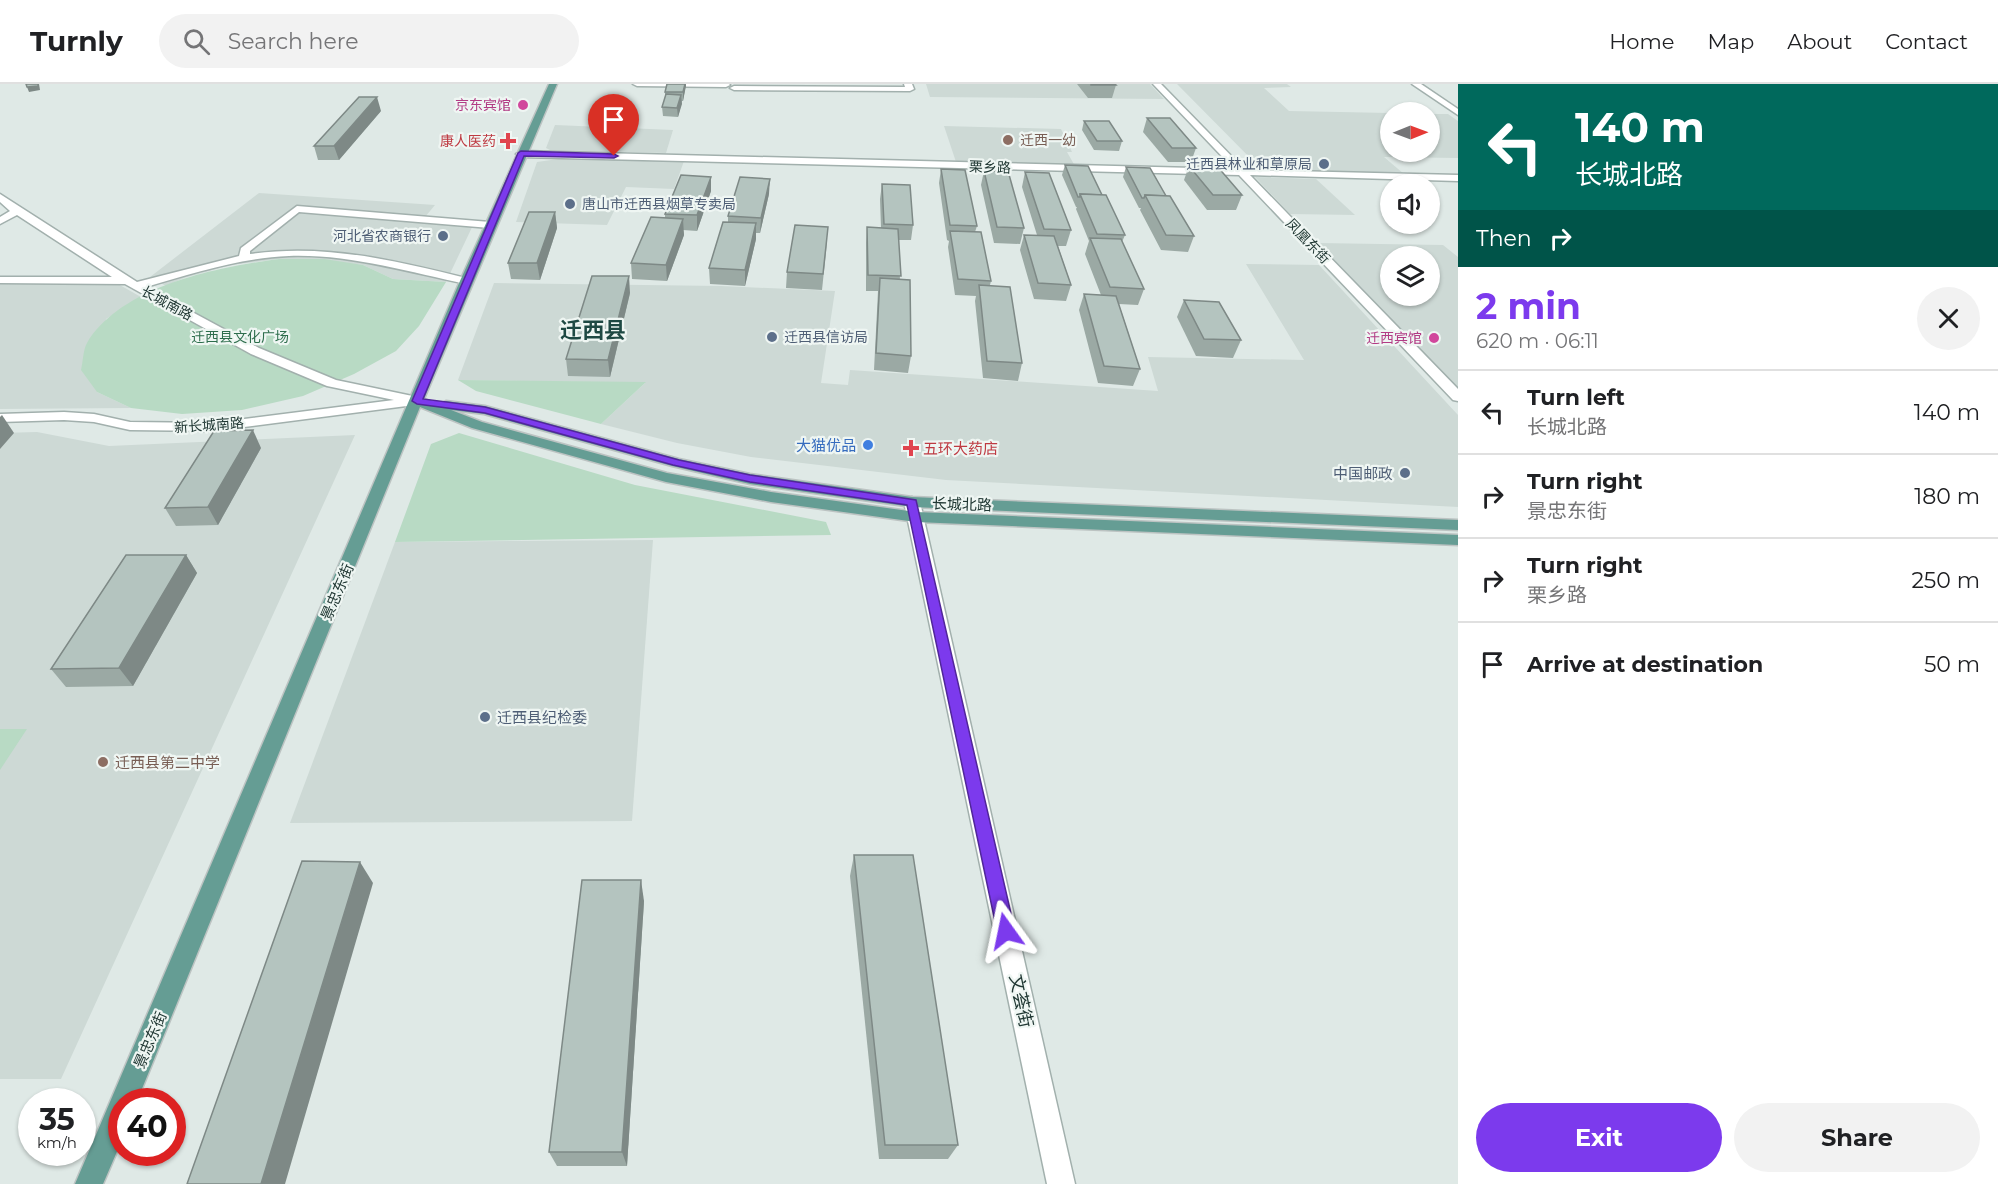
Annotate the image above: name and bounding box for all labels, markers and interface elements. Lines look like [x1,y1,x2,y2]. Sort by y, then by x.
search box [159,14,579,68]
text: Turnly [30,24,123,58]
icon: search [180,25,213,58]
text: Search here [228,28,359,55]
text: Home [1609,29,1674,54]
text: Map [1707,29,1754,54]
text: About [1787,29,1852,54]
text: Contact [1885,29,1968,54]
pin [588,94,639,156]
place label: 京东宾馆 [455,96,511,114]
marker: 京东宾馆 [516,98,530,112]
text: 140 m [1575,101,1705,153]
north arrow [1380,102,1440,162]
map controls [1380,102,1440,306]
icon: arrive [597,103,630,136]
icon: left [1476,108,1554,186]
place label: 迁西一幼 [1020,131,1076,149]
place label: 康人医药 [440,132,496,150]
marker: 迁西一幼 [1001,133,1015,147]
marker: 康人医药 [501,134,515,148]
place label: 迁西县林业和草原局 [1186,155,1312,173]
street label: 栗乡路 [969,157,1011,177]
marker: 迁西县林业和草原局 [1317,157,1331,171]
text: 长城北路 [1575,158,1683,191]
button: sound [1380,174,1440,234]
place label: 唐山市迁西县烟草专卖局 [582,195,736,213]
marker: 唐山市迁西县烟草专卖局 [563,197,577,211]
street label: 凤凰东街 [1282,215,1334,267]
icon: right [1544,222,1577,255]
text: Then [1476,225,1532,252]
place label: 河北省农商银行 [333,227,431,245]
marker: 河北省农商银行 [436,229,450,243]
button: layers [1380,246,1440,306]
street label: 长城南路 [138,282,196,324]
text: 2 min [1476,284,1581,328]
button: close [1917,287,1980,350]
district label: 迁西县 [560,317,626,344]
park label: 迁西县文化广场 [191,328,289,346]
place label: 迁西县信访局 [784,328,868,346]
place label: 迁西宾馆 [1366,329,1422,347]
text: 620 m · 06:11 [1476,329,1599,353]
marker: 迁西县信访局 [765,330,779,344]
marker: 迁西宾馆 [1427,331,1441,345]
text: Turn left [1527,384,1625,411]
icon: left [1476,396,1509,429]
text: 140 m [1914,399,1980,426]
street label: 新长城南路 [173,414,245,436]
text: 长城北路 [1527,415,1607,439]
place label: 大猫优品 [796,436,856,455]
marker: 大猫优品 [861,438,875,452]
place label: 五环大药店 [923,439,998,458]
marker: 五环大药店 [904,441,918,455]
place label: 中国邮政 [1333,464,1393,483]
marker: 中国邮政 [1398,466,1412,480]
text: Turn right [1527,468,1642,495]
icon: right [1476,480,1509,513]
text: 180 m [1914,483,1980,510]
street label: 长城北路 [932,493,992,515]
text: 景忠东街 [1527,499,1607,523]
text: Turn right [1527,552,1642,579]
street label: 景忠东街 [317,561,357,623]
icon: right [1476,564,1509,597]
text: 250 m [1911,567,1980,594]
text: 栗乡路 [1527,583,1587,607]
icon: arrive [1476,648,1509,681]
text: Arrive at destination [1527,651,1763,678]
text: 50 m [1924,651,1980,678]
place label: 迁西县纪检委 [497,708,587,727]
marker: 迁西县纪检委 [478,710,492,724]
place label: 迁西县第二中学 [115,753,220,772]
marker: 迁西县第二中学 [96,755,110,769]
position arrow [974,899,1038,963]
street label: 文荟街 [1005,972,1037,1030]
street label: 景忠东街 [130,1009,170,1071]
speed limit sign: 40 [108,1088,186,1166]
text: 35 [39,1101,75,1138]
button: Exit [1476,1103,1722,1172]
button: Share [1734,1103,1980,1172]
text: km/h [37,1133,77,1152]

